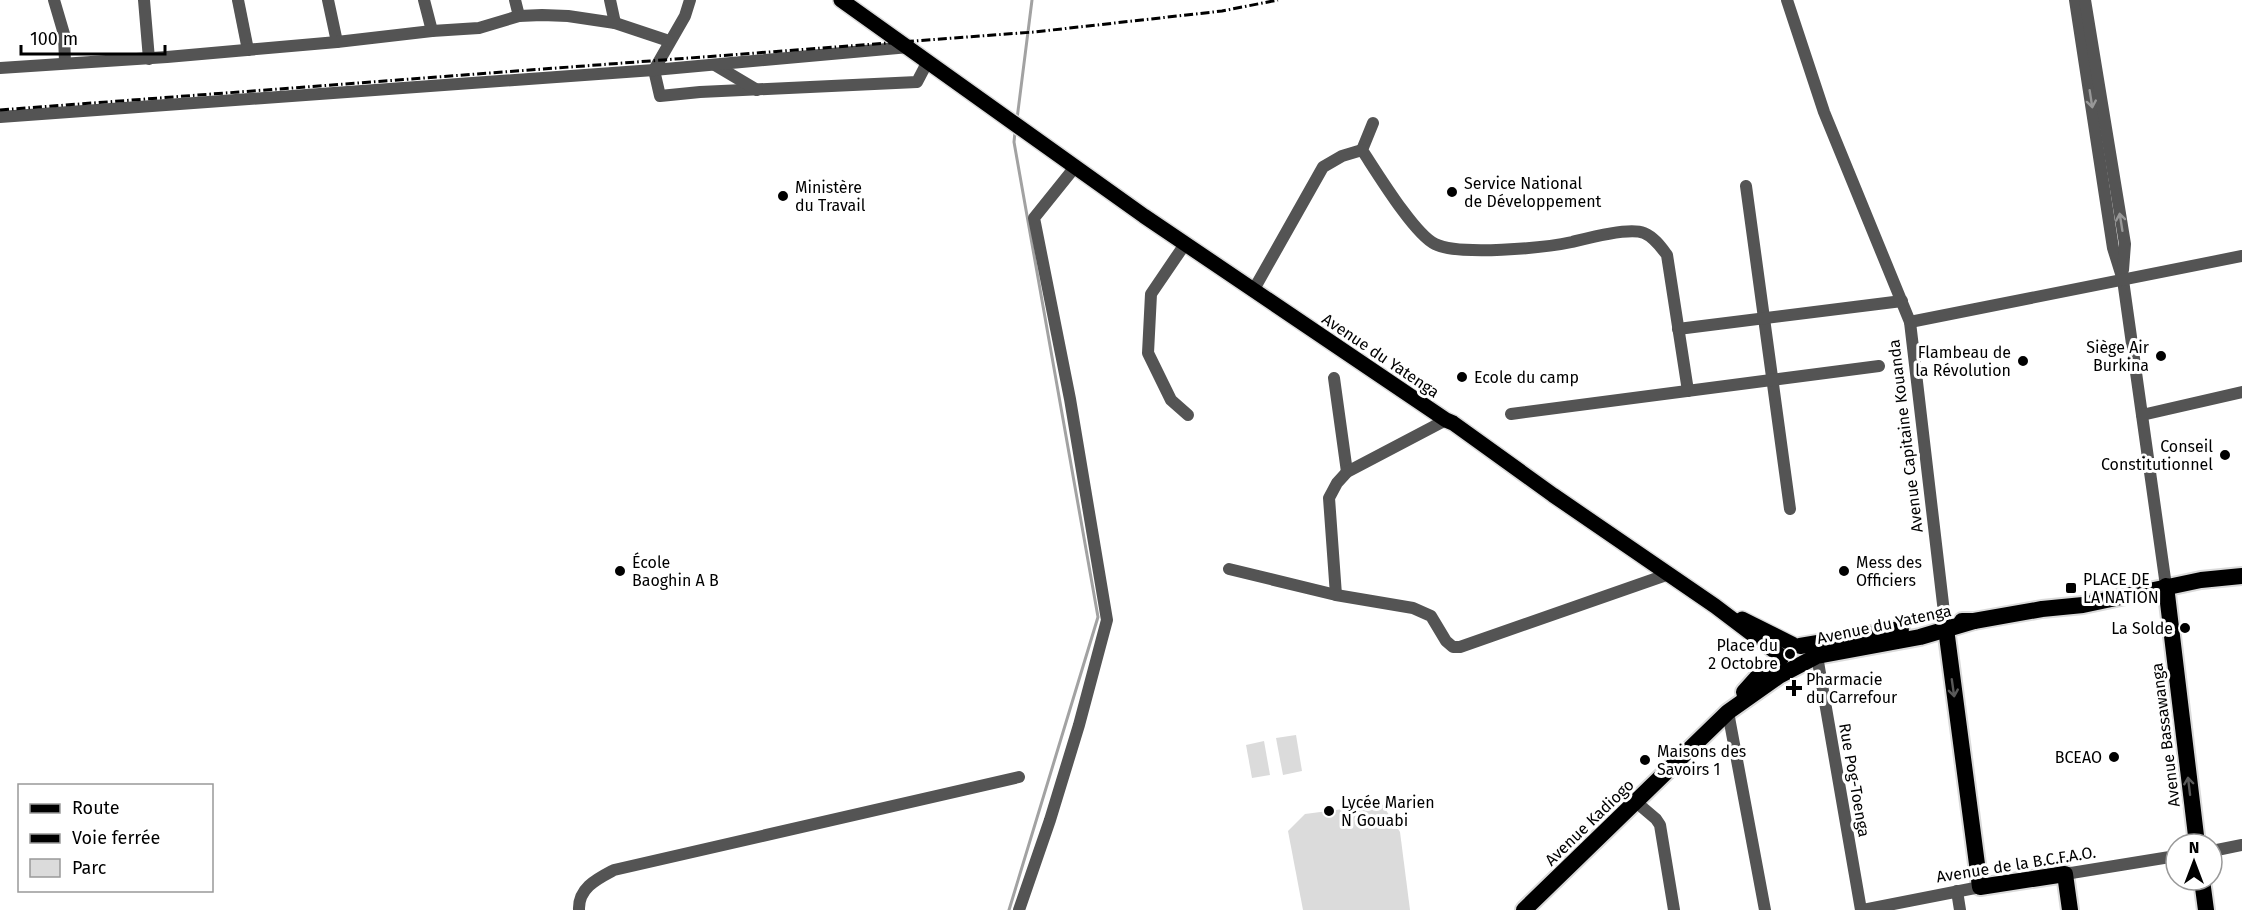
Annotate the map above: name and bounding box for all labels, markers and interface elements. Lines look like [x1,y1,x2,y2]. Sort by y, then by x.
scale bar [21,18,165,56]
text: 100 m [30,28,78,50]
one-way arrow [2085,89,2096,109]
place label: Service National de Développement [1464,174,1602,211]
place label: Ministère du Travail [795,178,866,215]
marker: Service National de Développement [1445,185,1459,199]
marker: Ministère du Travail [776,189,790,203]
one-way arrow [2116,212,2127,232]
street label: Avenue du Yatenga [1319,309,1443,402]
street label: Avenue Capitaine Kouanda [1884,338,1927,534]
place label: Siège Air Burkina [2086,338,2150,375]
place label: Flambeau de la Révolution [1915,343,2011,380]
marker: Siège Air Burkina [2154,349,2168,363]
marker: Flambeau de la Révolution [2016,354,2030,368]
place label: Ecole du camp [1474,368,1579,387]
marker: Ecole du camp [1455,370,1469,384]
place label: Conseil Constitutionnel [2101,437,2213,474]
marker: Conseil Constitutionnel [2218,448,2232,462]
place label: École Baoghin A B [632,552,719,590]
place label: Mess des Officiers [1856,553,1922,590]
marker: École Baoghin A B [613,564,627,578]
marker: Mess des Officiers [1837,564,1851,578]
place label: PLACE DE LA NATION [2083,570,2159,607]
marker: PLACE DE LA NATION [2064,581,2078,595]
street label: Avenue du Yatenga [1815,601,1953,648]
place label: La Solde [2111,619,2173,638]
marker: La Solde [2178,621,2192,635]
place label: Place du 2 Octobre [1708,636,1778,673]
marker: Place du 2 Octobre [1783,647,1797,661]
street label: Avenue Bassawanga [2147,662,2184,808]
place label: Pharmacie du Carrefour [1806,670,1898,707]
one-way arrow [1948,677,1959,697]
marker: Pharmacie du Carrefour [1787,681,1801,695]
street label: Rue Pog-Toenga [1835,722,1874,839]
place label: Maisons des Savoirs 1 [1657,742,1746,779]
place label: BCEAO [2055,748,2102,767]
marker: BCEAO [2107,750,2121,764]
marker: Maisons des Savoirs 1 [1638,753,1652,767]
street label: Avenue Kadiogo [1541,775,1638,870]
one-way arrow [2183,777,2194,796]
legend [18,784,213,892]
place label: Lycée Marien N´Gouabi [1341,793,1435,830]
text: Route [72,797,120,819]
marker: Lycée Marien N´Gouabi [1322,804,1336,818]
text: Voie ferrée [72,827,160,849]
north arrow [2164,832,2224,892]
text: N [2189,838,2199,857]
street label: Avenue de la B.C.F.A.O. [1935,842,2097,886]
text: Parc [72,857,107,879]

